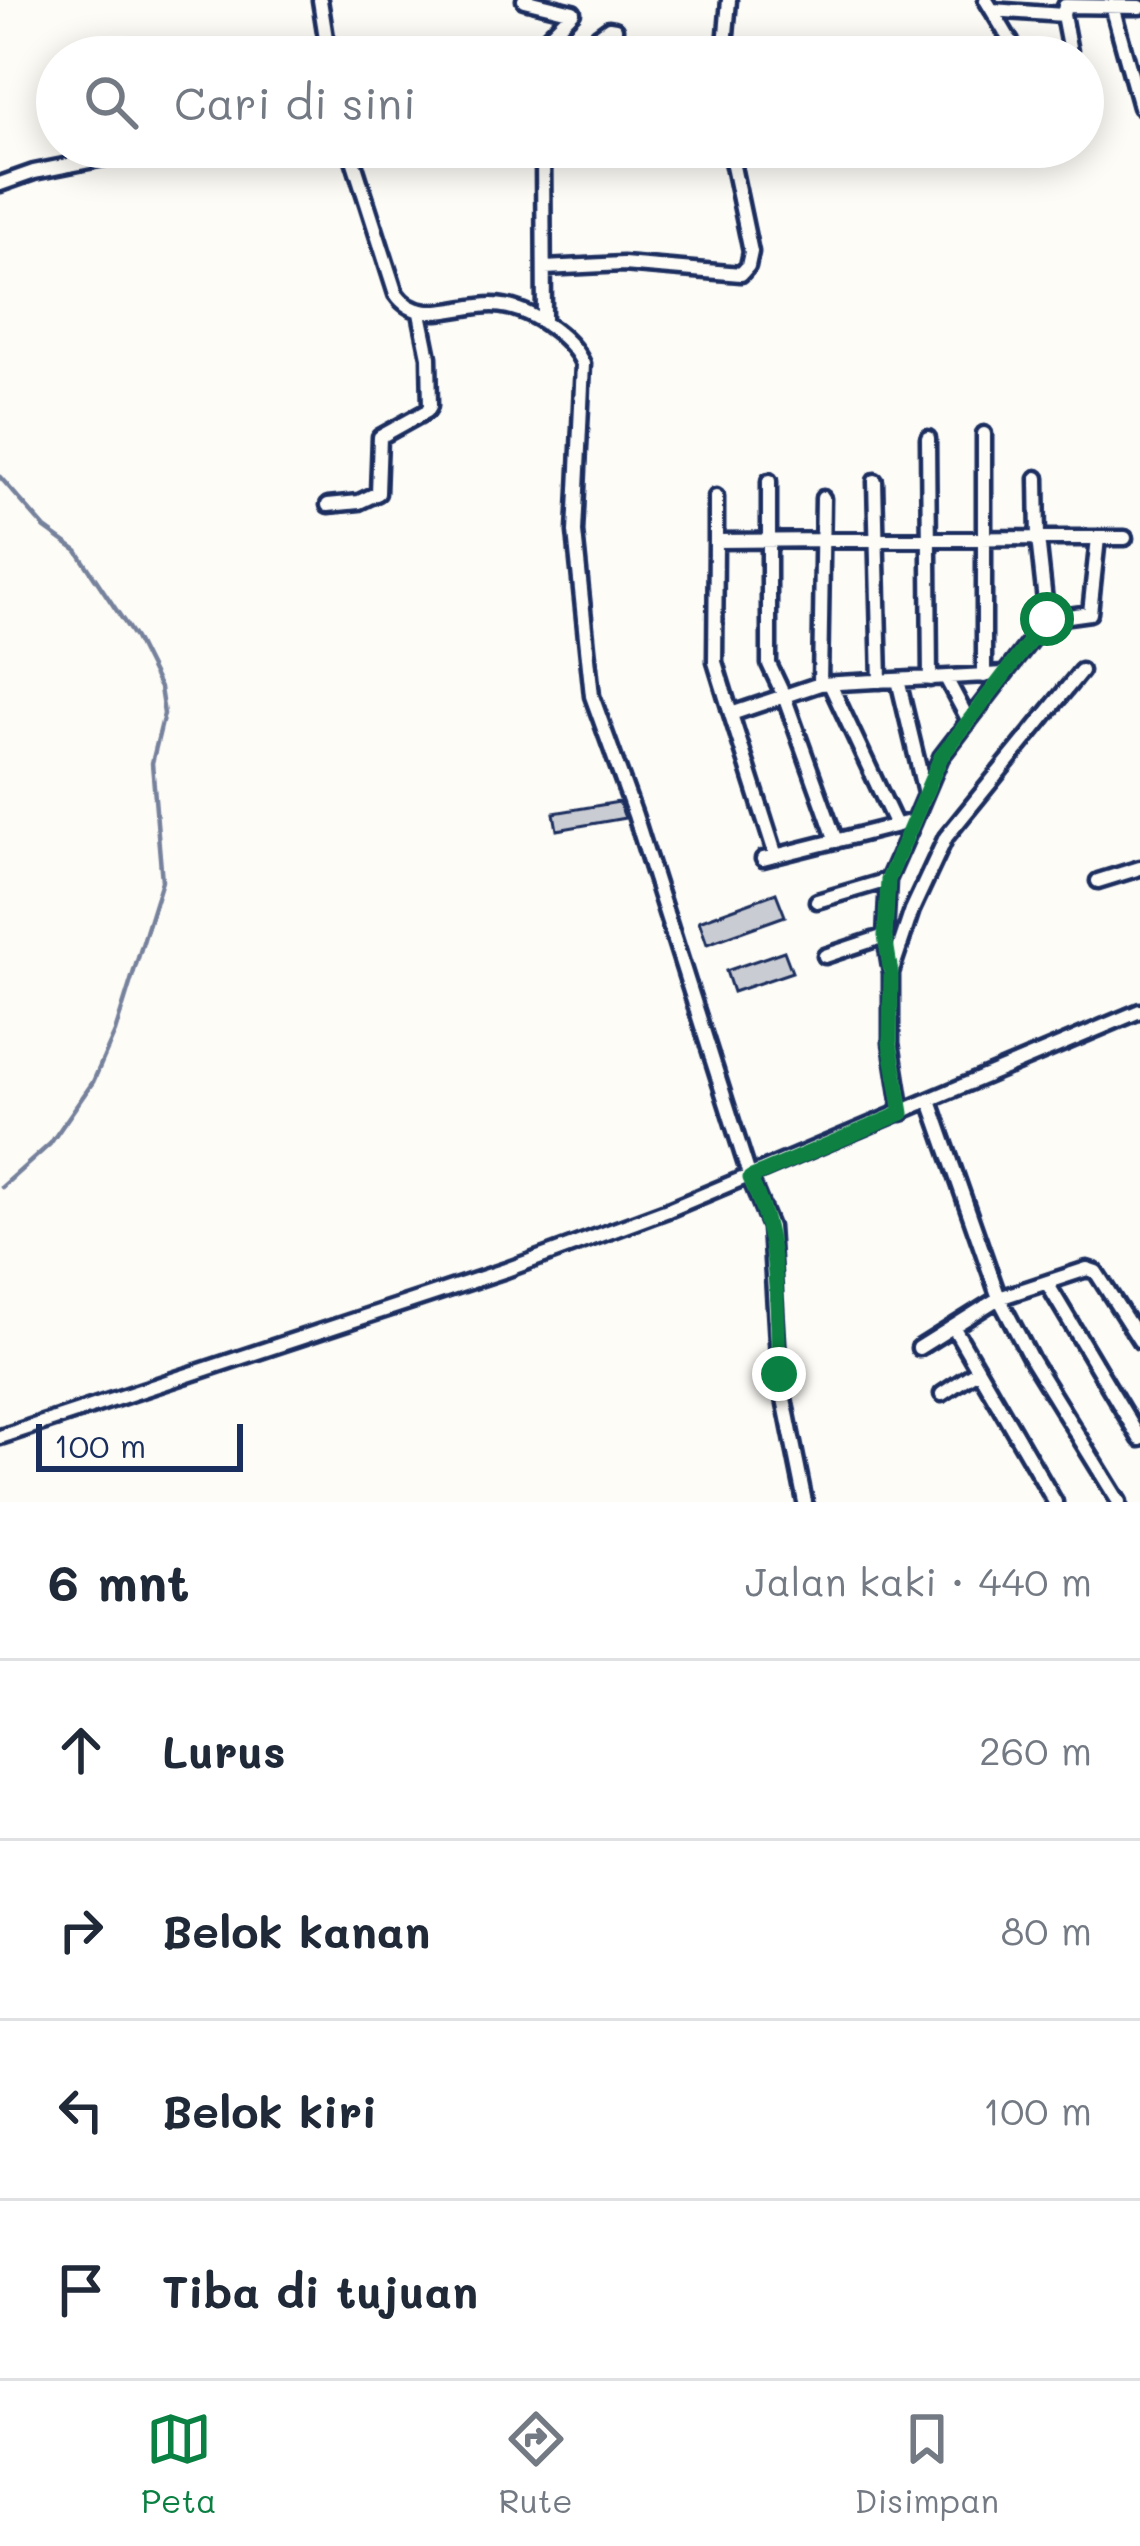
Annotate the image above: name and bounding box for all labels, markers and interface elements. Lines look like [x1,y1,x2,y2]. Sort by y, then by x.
search box [36,36,1104,168]
icon: search [78,69,144,135]
text: Cari di sini [174,73,416,131]
route start [1020,592,1074,646]
route end [752,1347,806,1401]
scale bar [36,1418,243,1471]
text: 100 m [54,1423,146,1466]
text: 6 mnt [48,1547,190,1614]
text: Jalan kaki · 440 m [745,1555,1092,1606]
icon: ahead [48,1717,114,1783]
text: Lurus [162,1721,286,1779]
text: 260 m [979,1724,1092,1775]
icon: right [48,1897,114,1963]
text: Belok kanan [162,1901,430,1959]
text: 80 m [1001,1904,1092,1955]
icon: left [48,2077,114,2143]
text: Belok kiri [162,2081,377,2139]
text: 100 m [983,2084,1092,2135]
icon: arrive [48,2257,114,2323]
text: Tiba di tujuan [162,2261,478,2319]
tab: Peta [141,2406,217,2521]
tab: Rute [499,2406,573,2521]
tab: Disimpan [855,2406,999,2521]

